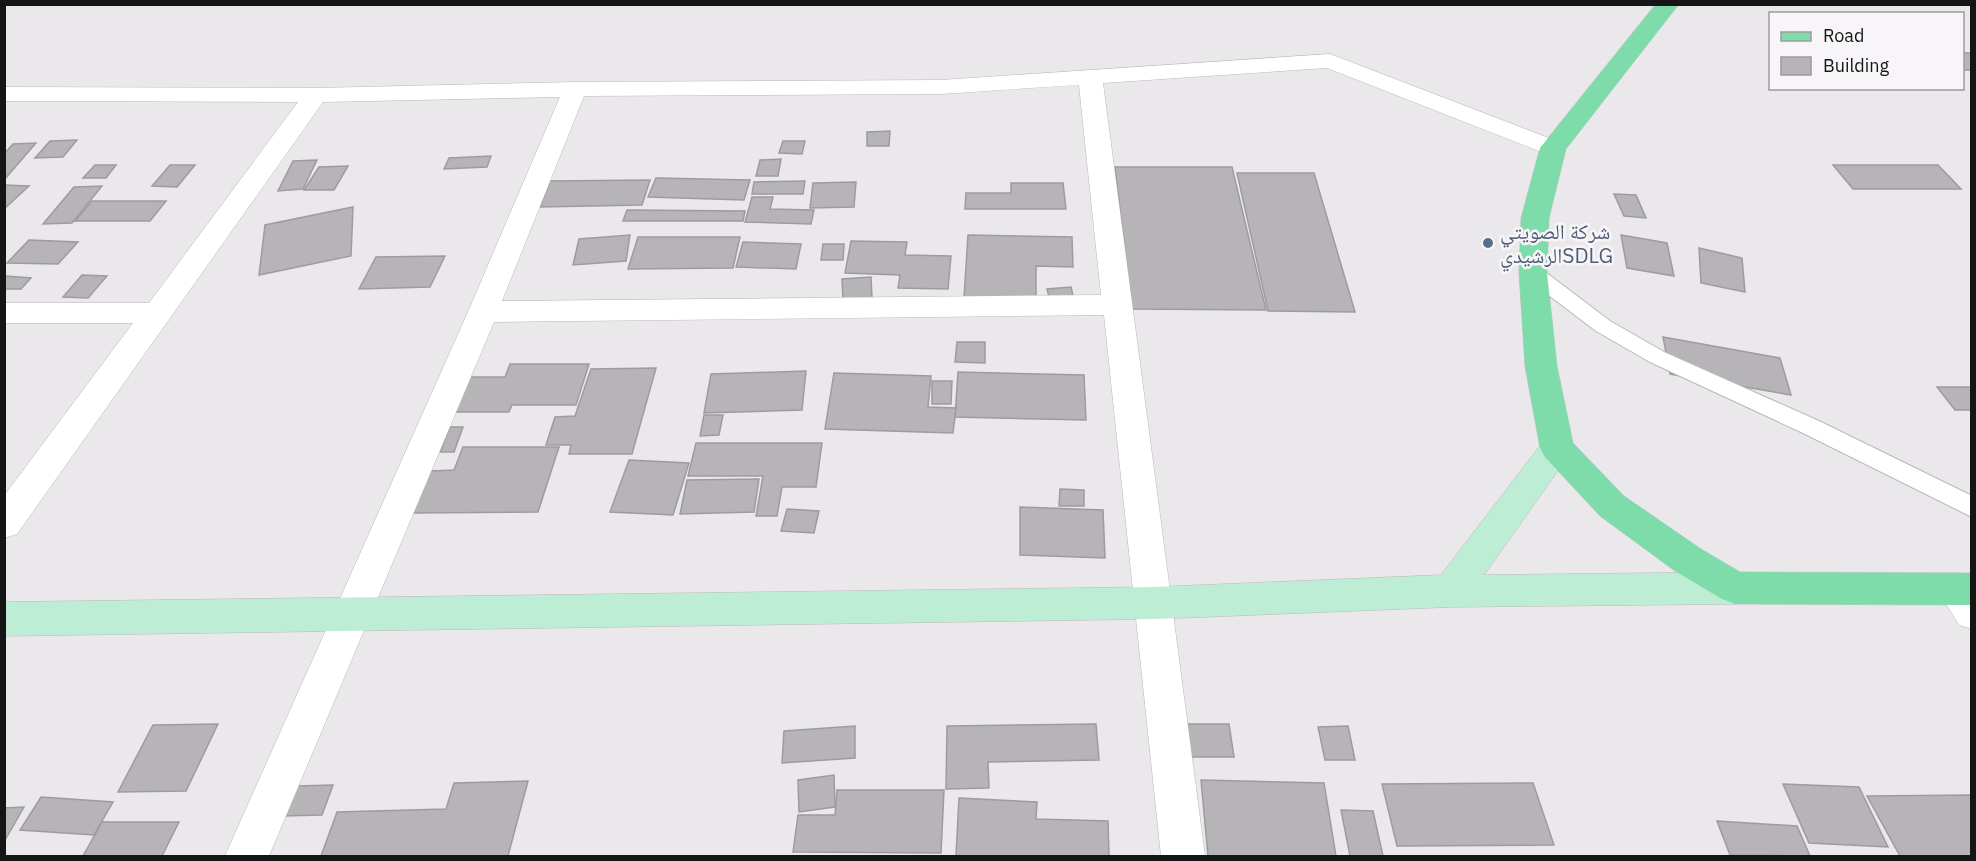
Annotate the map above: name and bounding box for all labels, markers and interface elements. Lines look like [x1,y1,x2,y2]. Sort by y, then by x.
legend [1769,12,1964,90]
text: Road [1823,24,1864,47]
text: Building [1823,54,1890,77]
place label: شركة الصويتي الرشيديSDLG [1500,217,1613,272]
marker: شركة الصويتي الرشيديSDLG [1481,236,1495,250]

